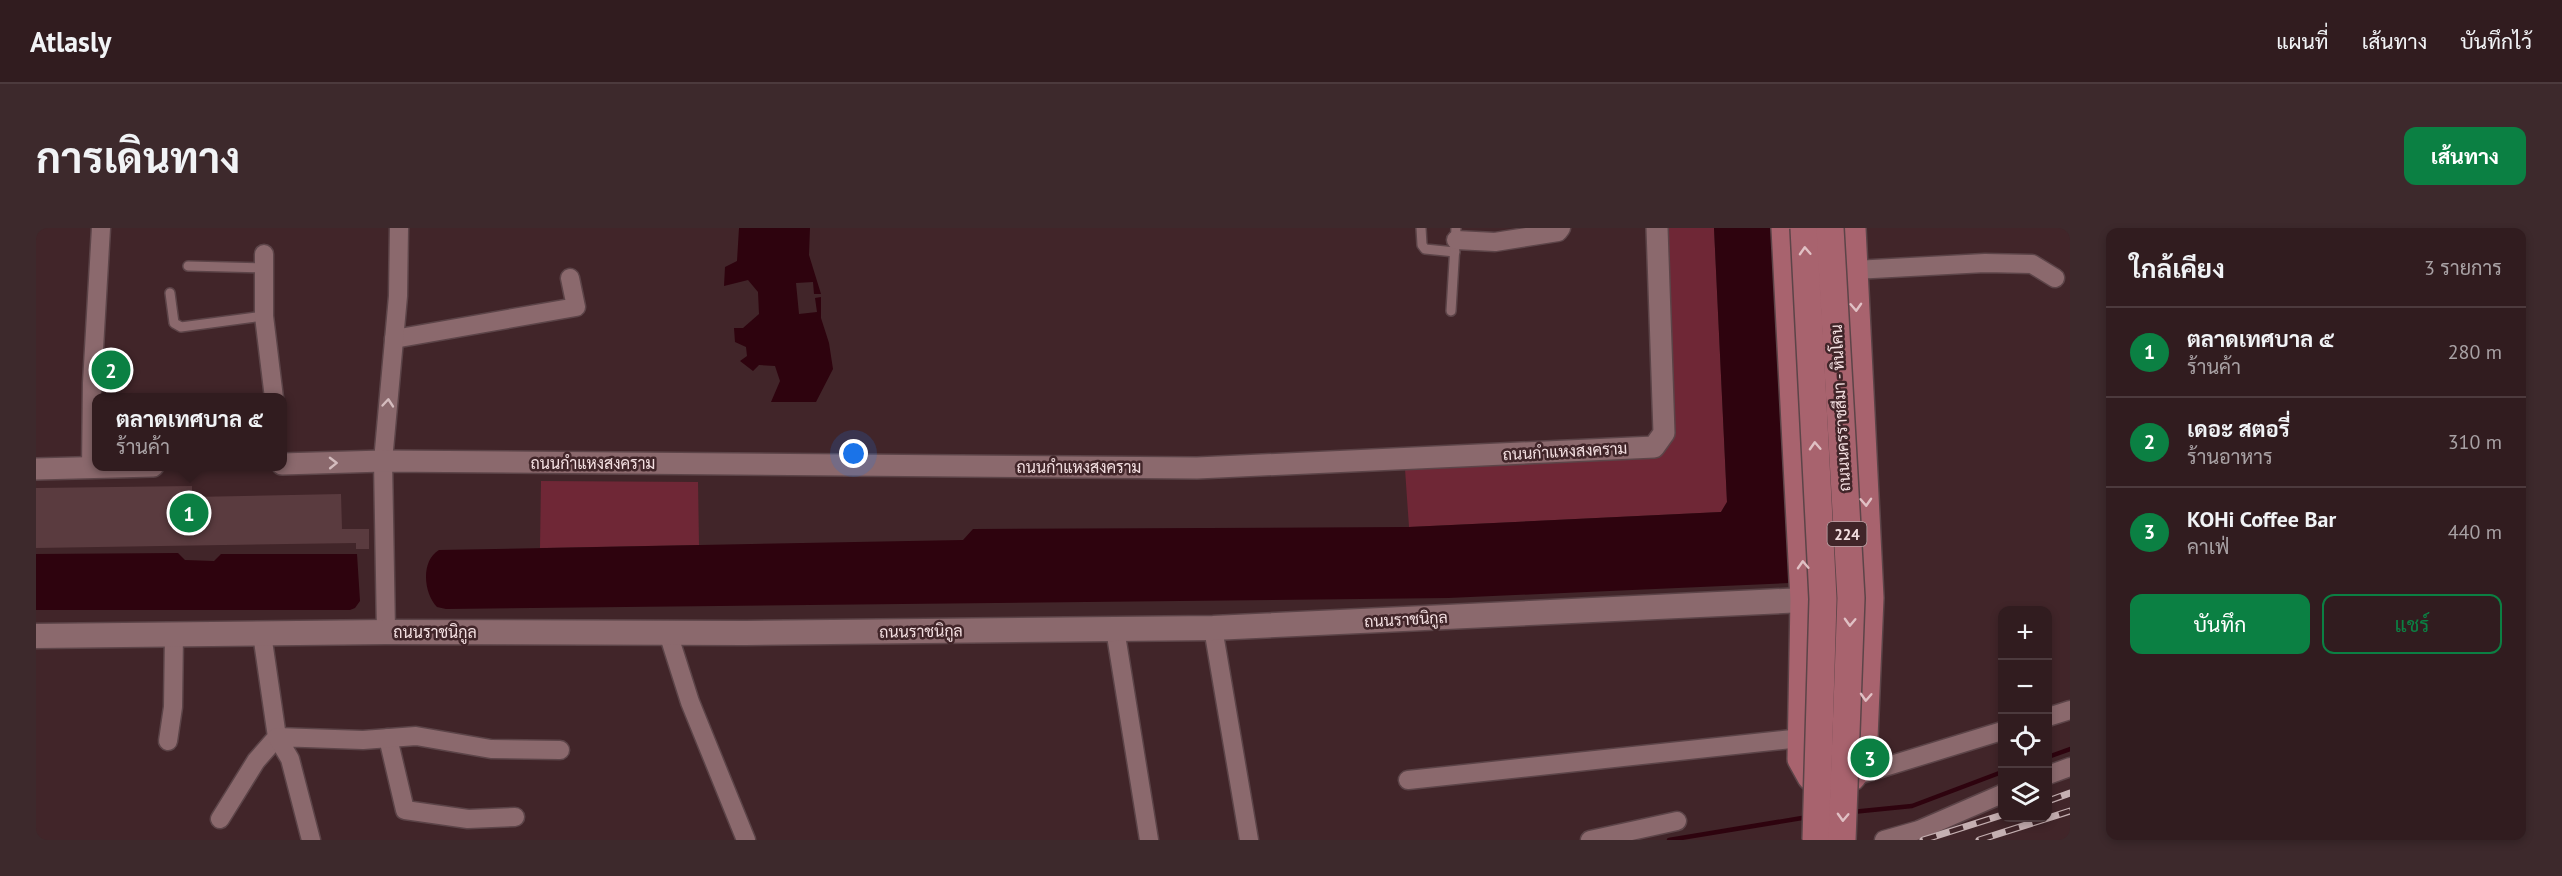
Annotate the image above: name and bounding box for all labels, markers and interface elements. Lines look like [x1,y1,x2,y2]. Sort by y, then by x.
text: Atlasly [30,23,112,60]
text: แผนที่ [2276,28,2329,55]
text: เส้นทาง [2362,28,2427,55]
text: บันทึกไว้ [2460,28,2532,55]
button: เส้นทาง [2404,127,2526,185]
text: การเดินทาง [36,130,240,185]
one-way arrow [1798,247,1811,256]
text: ใกล้เคียง [2130,252,2225,285]
text: 3 รายการ [2424,255,2502,281]
one-way arrow [1850,303,1863,312]
street label: ถนนนครราชสีมา - หินโคน [1825,324,1854,492]
text: ตลาดเทศบาล ๕ [2187,325,2334,353]
text: 1 [2144,339,2155,365]
text: 280 m [2448,339,2502,365]
pin: 2 [92,348,130,392]
text: ร้านค้า [2187,354,2241,380]
popup [92,393,287,471]
one-way arrow [381,399,394,408]
text: ตลาดเทศบาล ๕ [116,405,263,433]
text: เดอะ สตอรี่ [2187,415,2290,443]
text: 2 [2144,429,2155,455]
text: 310 m [2448,429,2502,455]
text: ร้านค้า [116,434,170,460]
street label: ถนนกำแหงสงคราม [1502,438,1628,464]
your location [839,439,868,468]
one-way arrow [1809,441,1822,450]
text: ร้านอาหาร [2187,444,2273,470]
street label: ถนนกำแหงสงคราม [531,453,655,473]
one-way arrow [328,456,337,469]
street label: ถนนกำแหงสงคราม [1017,457,1141,477]
pin: 1 [170,490,208,536]
one-way arrow [1859,498,1872,507]
text: KOHi Coffee Bar [2187,505,2336,533]
text: 3 [2144,519,2155,545]
text: 440 m [2448,519,2502,545]
road number: 224 [1828,522,1866,546]
text: คาเฟ่ [2187,534,2229,560]
one-way arrow [1796,560,1809,569]
button: บันทึก [2130,594,2310,654]
button: แชร์ [2322,594,2502,654]
map controls [1998,606,2052,822]
button: + [1998,606,2052,660]
street label: ถนนราชนิกูล [1364,607,1448,633]
one-way arrow [1844,617,1857,626]
street label: ถนนราชนิกูล [879,620,963,644]
street label: ถนนราชนิกูล [393,622,477,644]
button: − [1998,660,2052,714]
one-way arrow [1859,692,1872,701]
button: locate [1998,714,2052,768]
pin: 3 [1850,736,1890,780]
button: layers [1998,768,2052,822]
one-way arrow [1836,812,1849,821]

